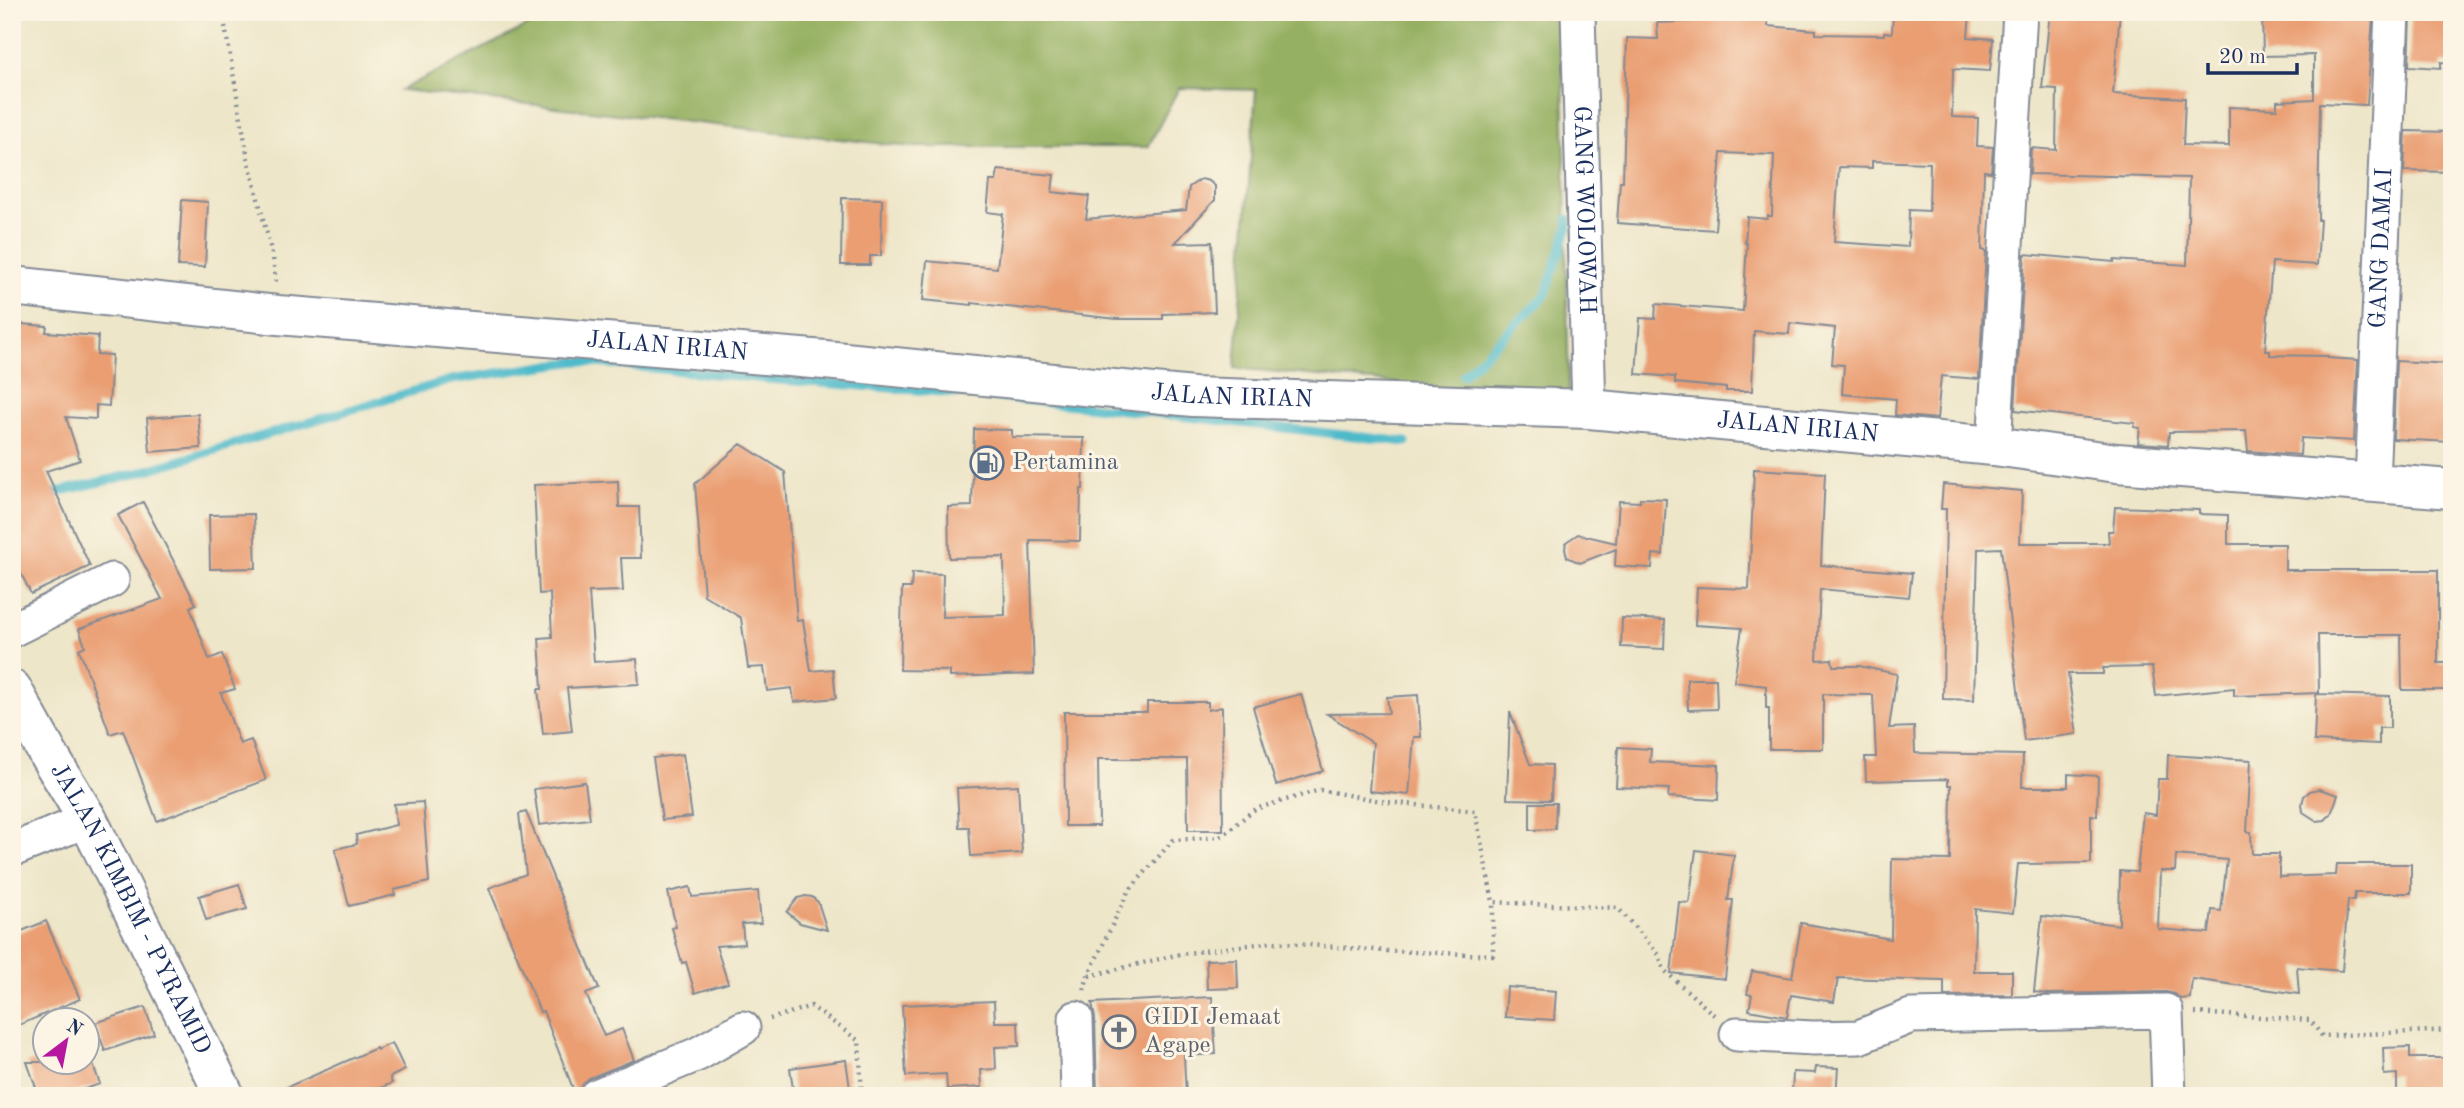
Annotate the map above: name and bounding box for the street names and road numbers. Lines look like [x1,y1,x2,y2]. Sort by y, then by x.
street label: GANG WOLOWAH [1569,105,1598,315]
street label: GANG DAMAI [2367,167,2397,329]
street label: JALAN IRIAN [585,328,749,366]
street label: JALAN IRIAN [1150,381,1313,413]
street label: JALAN IRIAN [1716,409,1880,447]
street label: JALAN KIMBIM - PYRAMID [43,760,215,1060]

